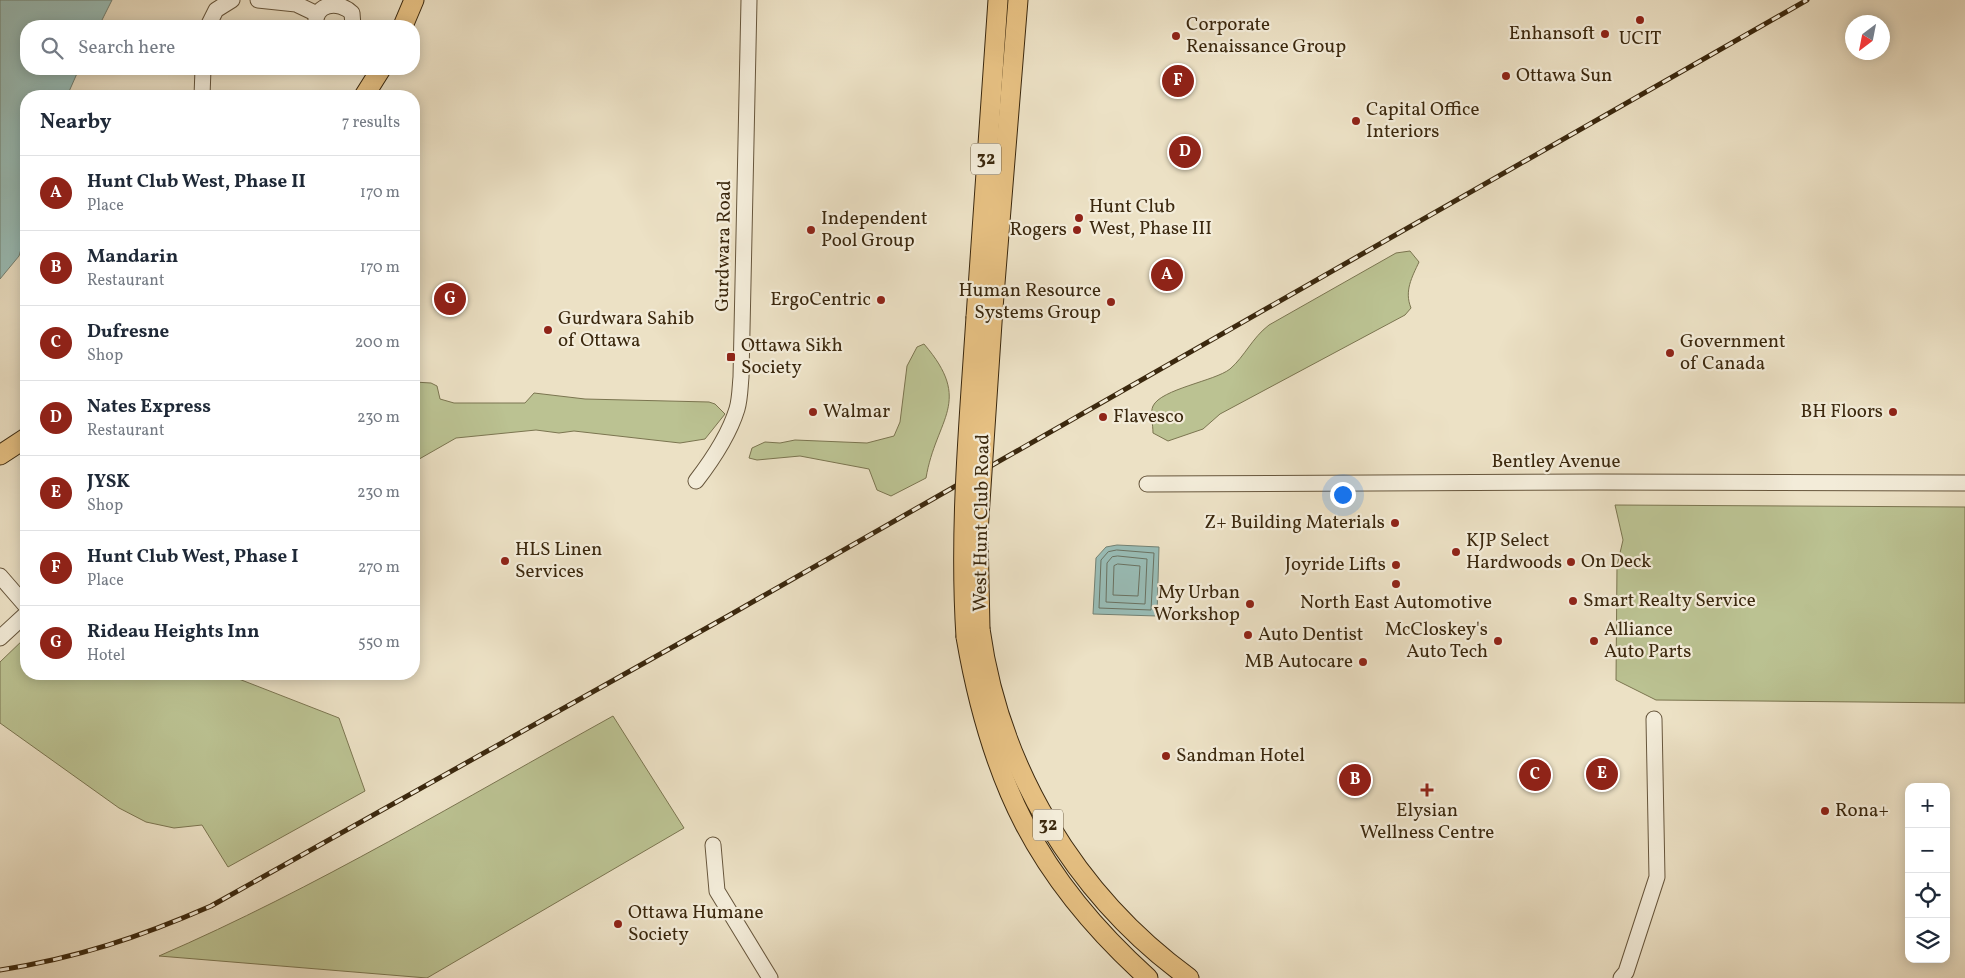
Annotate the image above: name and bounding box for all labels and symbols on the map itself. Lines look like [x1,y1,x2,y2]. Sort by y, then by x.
place label: Corporate Renaissance Group [1186,12,1346,60]
marker: UCIT [1634,14,1646,26]
north arrow [1845,15,1890,60]
place label: Enhansoft [1509,21,1595,47]
place label: UCIT [1619,26,1661,52]
marker: Enhansoft [1599,28,1611,40]
marker: Corporate Renaissance Group [1170,30,1182,42]
pin: F [1162,62,1194,100]
place label: Ottawa Sun [1516,63,1612,89]
marker: Ottawa Sun [1500,70,1512,82]
place label: Capital Office Interiors [1366,97,1480,145]
marker: Capital Office Interiors [1350,115,1362,127]
pin: D [1169,133,1201,171]
road number: 32 [971,144,1001,174]
street label: Gurdwara Road [710,180,738,312]
place label: Hunt Club West, Phase III [1089,194,1212,242]
place label: Independent Pool Group [821,206,928,254]
marker: Hunt Club West, Phase III [1073,212,1085,224]
place label: Rogers [1009,217,1067,243]
marker: Independent Pool Group [805,224,817,236]
marker: Rogers [1071,224,1083,236]
pin: A [1151,256,1183,294]
place label: Human Resource Systems Group [959,278,1101,326]
pin: G [434,280,466,318]
place label: ErgoCentric [770,287,871,313]
marker: ErgoCentric [875,294,887,306]
marker: Human Resource Systems Group [1105,296,1117,308]
place label: Gurdwara Sahib of Ottawa [558,306,694,354]
marker: Gurdwara Sahib of Ottawa [542,324,554,336]
place label: Government of Canada [1680,329,1786,377]
place label: Ottawa Sikh Society [741,333,843,381]
marker: Government of Canada [1664,347,1676,359]
marker: Ottawa Sikh Society [725,351,737,363]
place label: Walmar [823,399,890,425]
place label: BH Floors [1800,399,1883,425]
place label: Flavesco [1113,404,1184,430]
marker: Walmar [807,406,819,418]
marker: BH Floors [1887,406,1899,418]
marker: Flavesco [1097,411,1109,423]
street label: West Hunt Club Road [967,434,997,612]
street label: Bentley Avenue [1491,449,1621,475]
your location [1330,482,1356,508]
place label: Z+ Building Materials [1204,510,1385,536]
marker: Z+ Building Materials [1389,517,1401,529]
place label: KJP Select Hardwoods [1466,528,1562,576]
place label: HLS Linen Services [515,537,602,585]
marker: KJP Select Hardwoods [1450,546,1462,558]
place label: On Deck [1581,549,1651,575]
place label: Joyride Lifts [1285,552,1386,578]
marker: HLS Linen Services [499,555,511,567]
marker: On Deck [1565,556,1577,568]
marker: Joyride Lifts [1390,559,1402,571]
marker: North East Automotive [1390,578,1402,590]
place label: My Urban Workshop [1154,580,1240,628]
place label: Smart Realty Service [1583,588,1756,614]
place label: North East Automotive [1300,590,1492,616]
marker: Smart Realty Service [1567,595,1579,607]
marker: My Urban Workshop [1244,598,1256,610]
place label: McCloskey's Auto Tech [1385,617,1488,665]
place label: Alliance Auto Parts [1604,617,1691,665]
place label: Auto Dentist [1258,622,1364,648]
marker: Auto Dentist [1242,629,1254,641]
marker: McCloskey's Auto Tech [1492,635,1504,647]
marker: Alliance Auto Parts [1588,635,1600,647]
place label: MB Autocare [1244,649,1353,675]
marker: MB Autocare [1357,656,1369,668]
place label: Sandman Hotel [1176,743,1305,769]
marker: Sandman Hotel [1160,750,1172,762]
pin: E [1586,755,1618,793]
pin: C [1519,756,1551,794]
pin: B [1339,761,1371,799]
marker: Elysian Wellness Centre [1420,783,1434,797]
place label: Elysian Wellness Centre [1360,798,1494,846]
place label: Rona+ [1835,798,1889,824]
marker: Rona+ [1819,805,1831,817]
road number: 32 [1033,810,1063,840]
place label: Ottawa Humane Society [628,900,764,948]
marker: Ottawa Humane Society [612,918,624,930]

